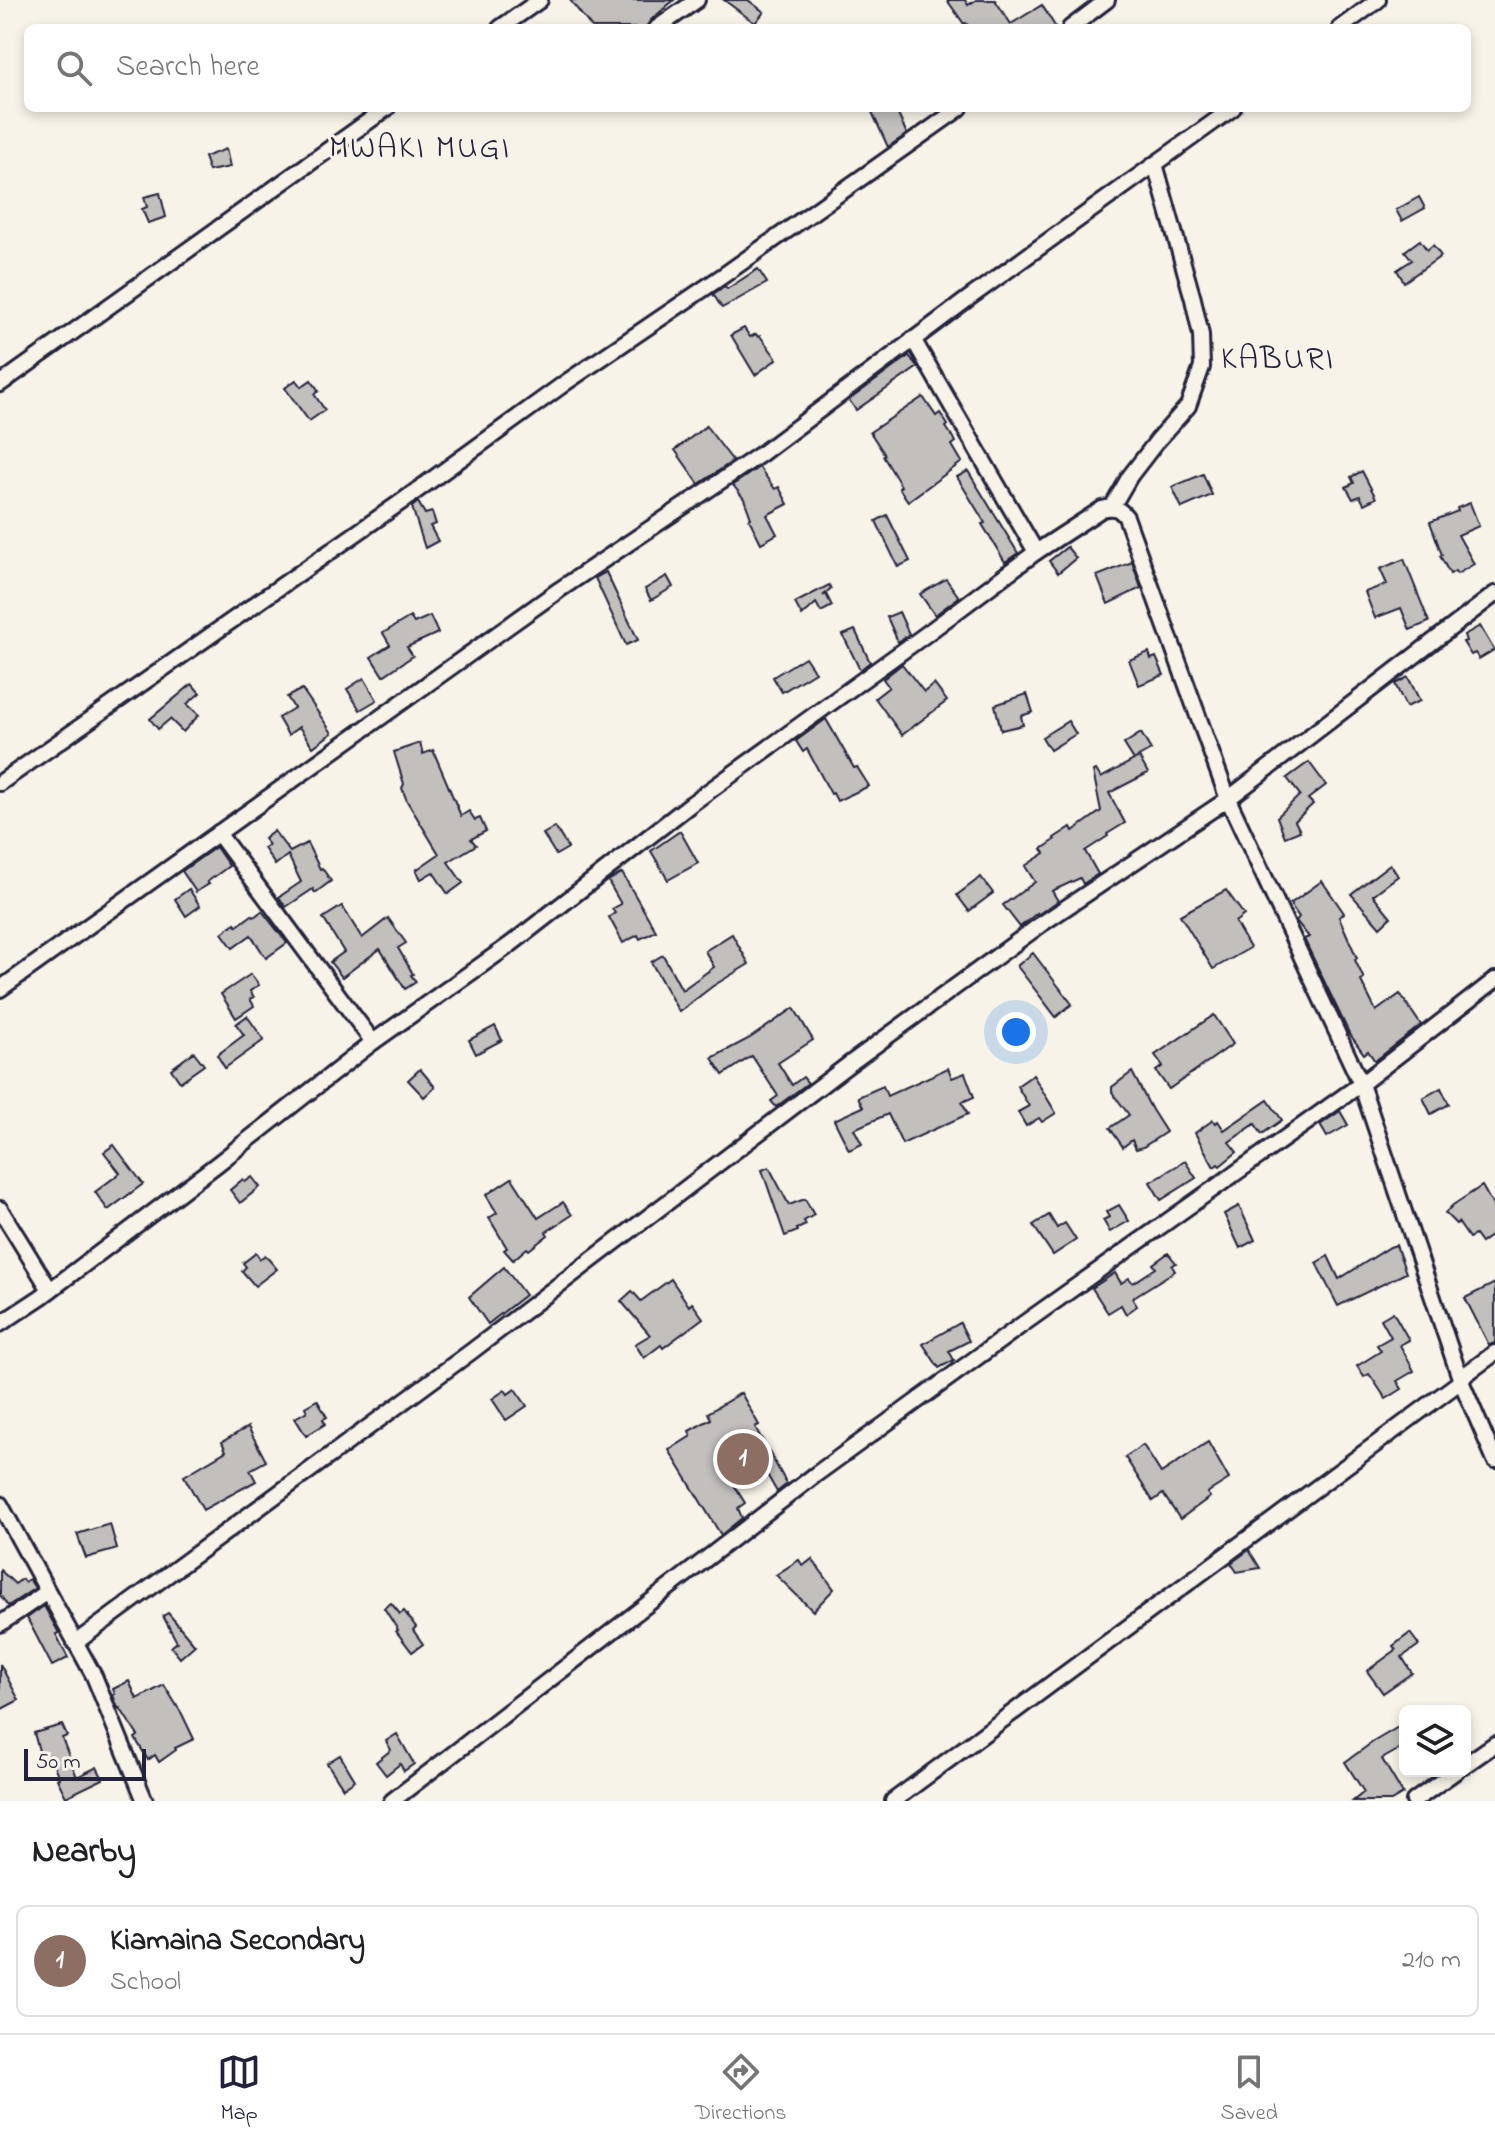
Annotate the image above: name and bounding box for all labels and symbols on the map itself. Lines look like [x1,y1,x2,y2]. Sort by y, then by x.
district label: MWAKI MUGI [329,126,511,173]
district label: KABURI [1221,337,1335,384]
your location [996,1012,1036,1052]
pin: 1 [717,1429,769,1489]
scale bar [24,1745,146,1781]

